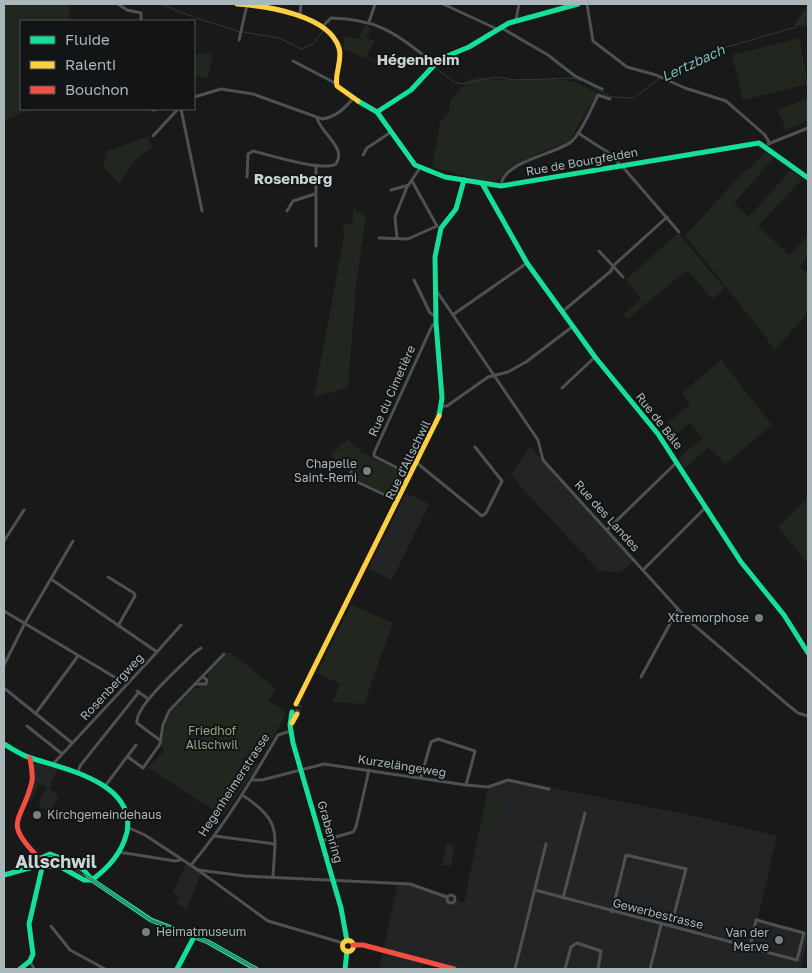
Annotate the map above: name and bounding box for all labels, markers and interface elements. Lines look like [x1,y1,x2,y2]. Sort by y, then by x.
legend [20,20,195,110]
text: Fluide [65,30,110,48]
water label: Lertzbach [659,40,728,85]
district label: Hégenheim [377,50,459,68]
text: Ralenti [65,55,116,73]
text: Bouchon [65,80,129,98]
street label: Rue de Bourgfelden [525,144,639,179]
district label: Rosenberg [254,169,332,187]
street label: Rue du Cimetière [365,343,418,439]
street label: Rue de Bâle [633,389,686,452]
street label: Rue d'Allschwil [382,417,433,502]
place label: Chapelle Saint-Remi [294,456,357,485]
marker: Chapelle Saint-Remi [361,465,373,477]
street label: Rue des Landes [571,477,643,554]
place label: Xtremorphose [667,610,749,625]
marker: Xtremorphose [753,612,765,624]
street label: Rosenbergweg [77,650,147,723]
park label: Friedhof Allschwil [186,723,238,752]
street label: Hegenheimerstrasse [195,730,273,839]
street label: Kurzelängeweg [357,751,447,780]
street label: Grabenring [314,799,347,865]
place label: Kirchgemeindehaus [47,807,162,822]
marker: Kirchgemeindehaus [31,809,43,821]
district label: Allschwil [15,850,97,872]
street label: Gewerbestrasse [611,895,705,932]
place label: Heimatmuseum [156,924,246,939]
place label: Van der Merve [725,925,769,954]
marker: Heimatmuseum [140,926,152,938]
marker: Van der Merve [773,934,785,946]

